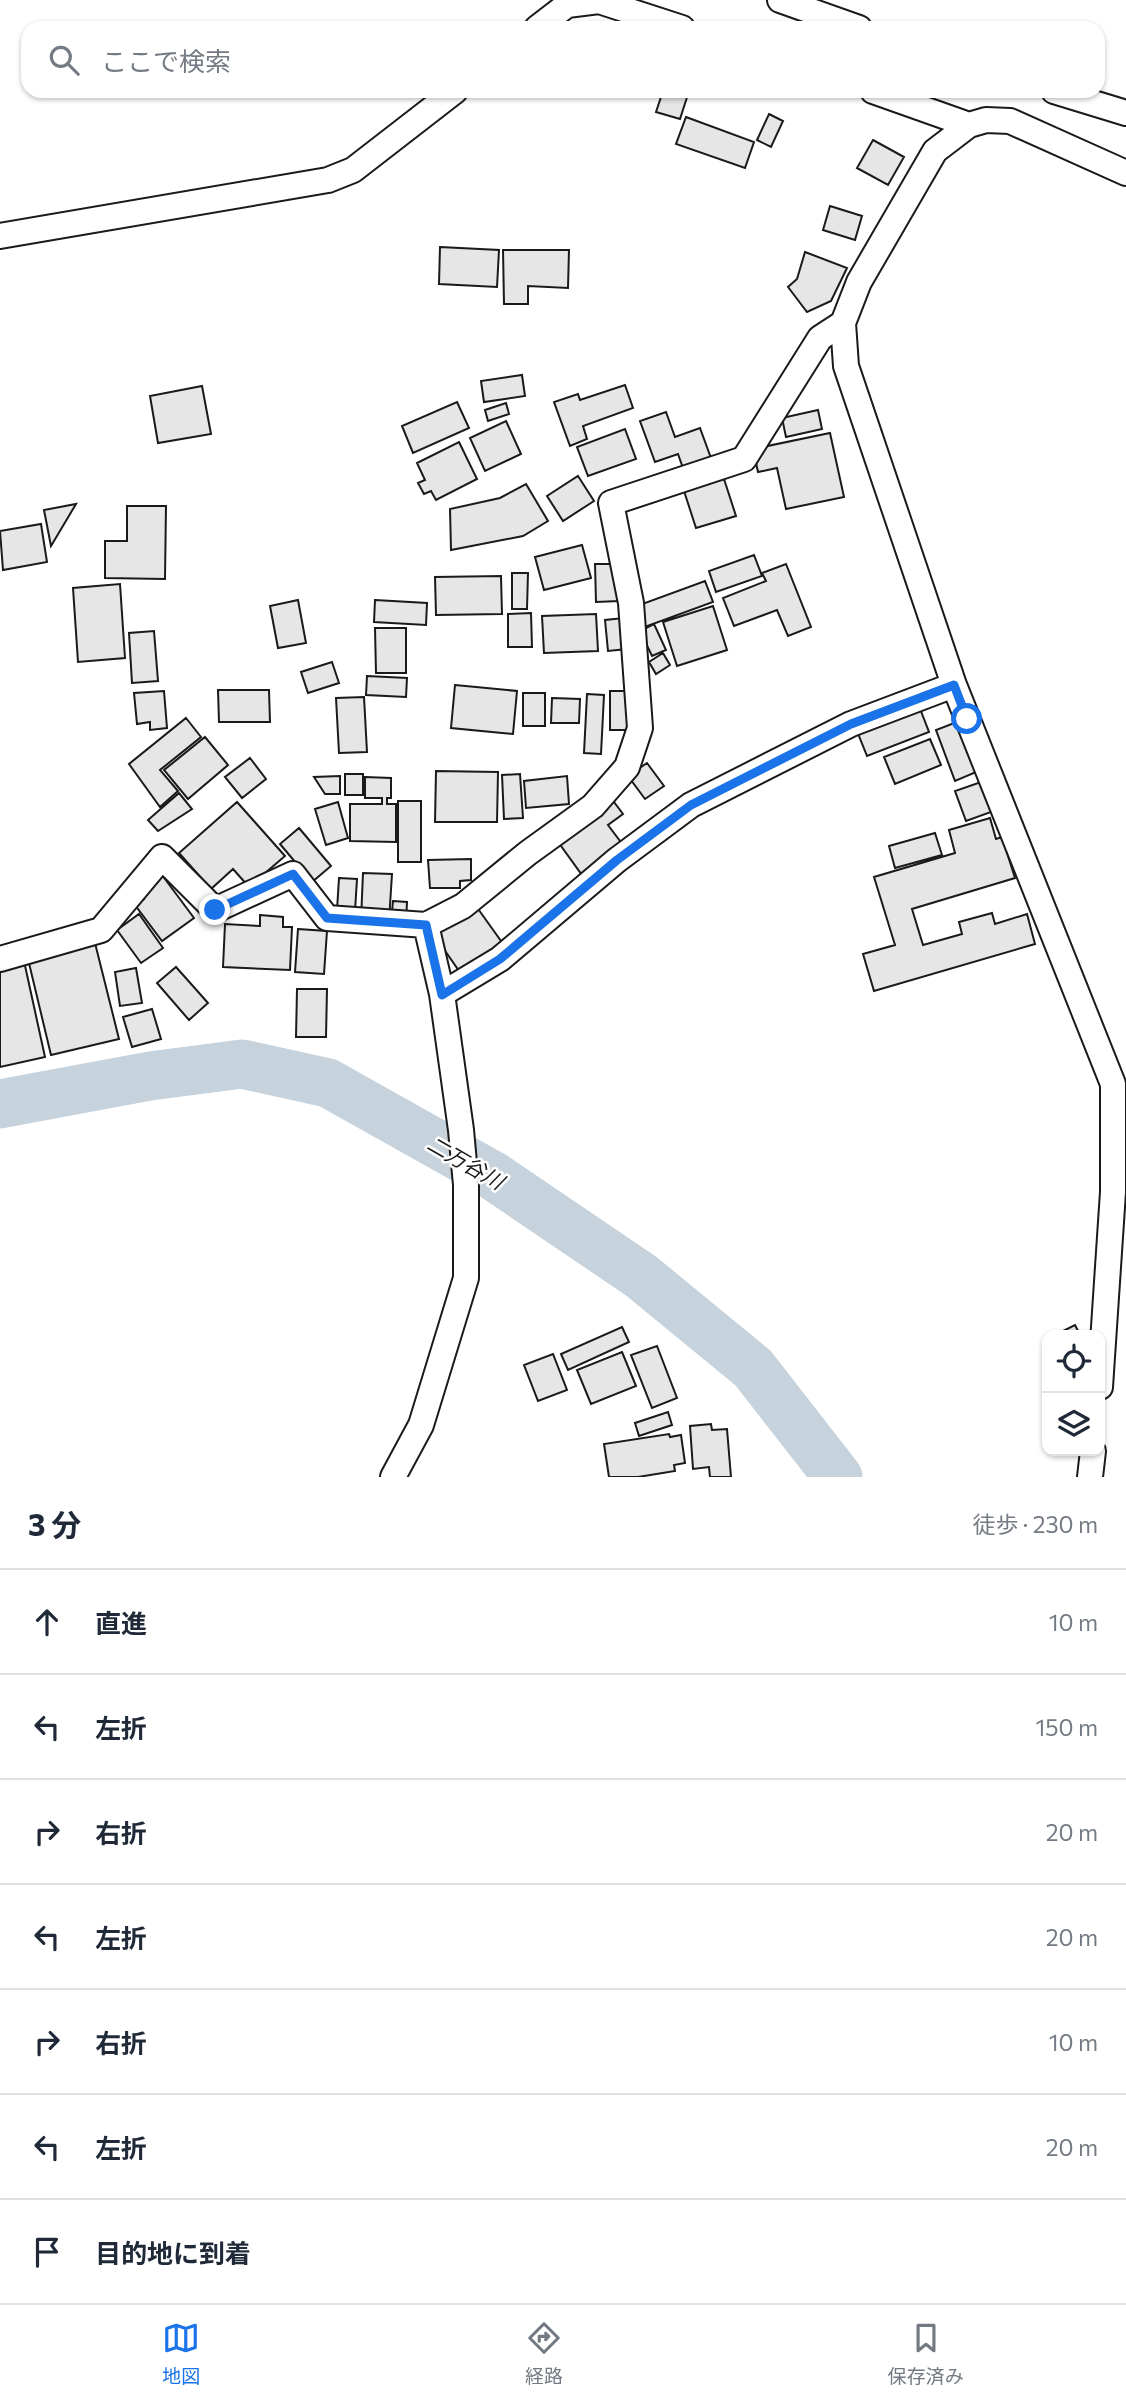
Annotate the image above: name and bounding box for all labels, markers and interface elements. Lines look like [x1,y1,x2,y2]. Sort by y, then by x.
search box [21,21,1105,98]
icon: search [45,41,83,79]
text: ここで検索 [101,45,231,76]
route start [951,703,982,734]
route end [199,894,230,925]
water label: 二万谷川 [423,1130,510,1195]
map controls [1042,1330,1105,1456]
button: locate [1042,1330,1105,1393]
button: layers [1042,1393,1105,1456]
text: 3 分 [28,1505,81,1542]
text: 徒歩 · 230 m [972,1510,1098,1538]
icon: ahead [28,1603,66,1641]
text: 直進 [95,1607,147,1638]
text: 10 m [1049,1608,1098,1636]
icon: left [28,1708,66,1746]
text: 左折 [95,1712,147,1743]
text: 150 m [1035,1713,1098,1741]
icon: right [28,1813,66,1851]
text: 右折 [95,1817,147,1848]
text: 20 m [1046,1818,1098,1846]
icon: left [28,1918,66,1956]
text: 左折 [95,1922,147,1953]
text: 20 m [1046,1923,1098,1951]
icon: right [28,2023,66,2061]
text: 右折 [95,2027,147,2058]
text: 10 m [1049,2028,1098,2056]
icon: left [28,2128,66,2166]
text: 左折 [95,2132,147,2163]
text: 20 m [1046,2133,1098,2161]
icon: arrive [28,2233,66,2271]
text: 目的地に到着 [95,2237,251,2268]
tab: 地図 [162,2319,200,2388]
tab: 経路 [525,2319,563,2388]
tab: 保存済み [888,2319,964,2388]

